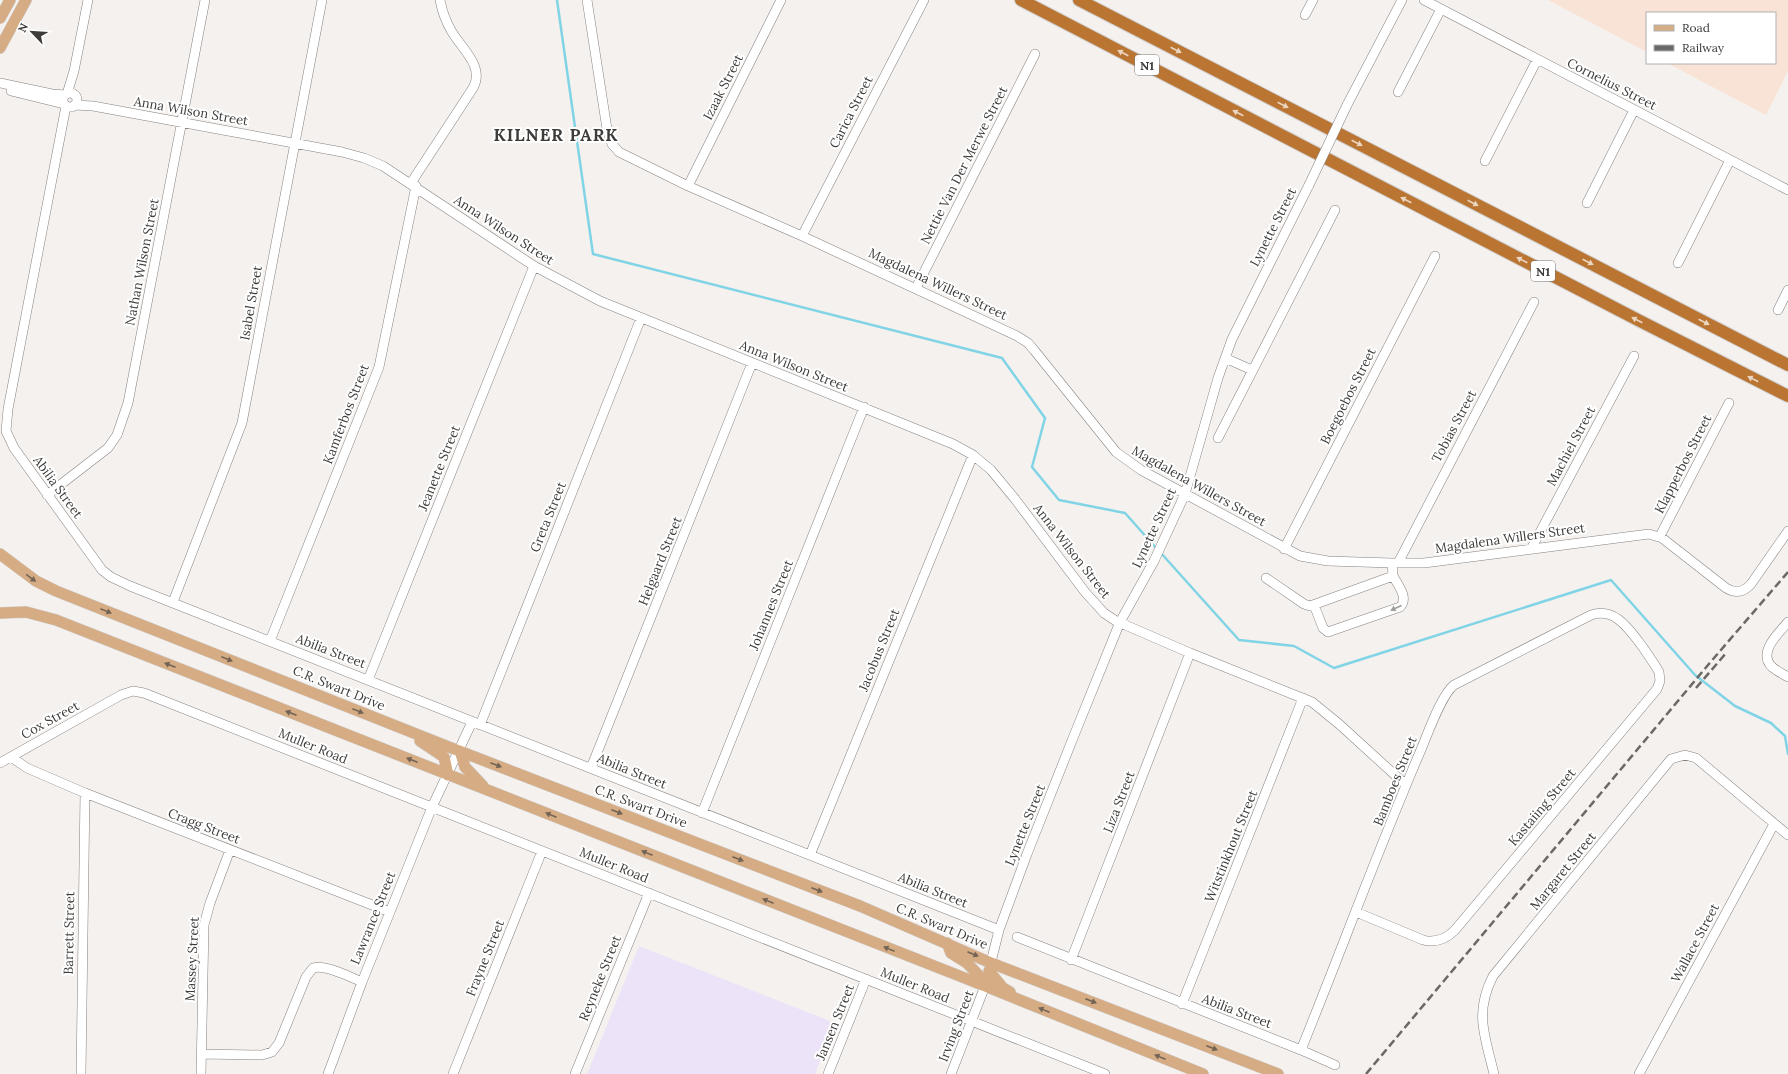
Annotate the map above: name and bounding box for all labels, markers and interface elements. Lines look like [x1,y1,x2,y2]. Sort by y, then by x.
north arrow [12,12,52,52]
legend [1646,12,1776,64]
text: Road [1682,20,1710,35]
text: N [15,21,31,35]
text: Railway [1682,40,1725,55]
one-way arrow [1170,47,1182,53]
one-way arrow [1117,49,1128,56]
street label: Izaak Street [699,51,747,123]
street label: Cornelius Street [1564,54,1660,114]
road number: N1 [1135,55,1159,75]
street label: Carica Street [826,73,876,151]
street label: Nettie Van Der Merwe Street [917,83,1011,247]
street label: Anna Wilson Street [132,92,249,129]
one-way arrow [1277,102,1289,108]
one-way arrow [1232,109,1244,116]
district label: KILNER PARK [494,124,618,146]
one-way arrow [1352,140,1363,146]
street label: Lynette Street [1246,185,1300,269]
street label: Anna Wilson Street [450,191,557,269]
street label: Nathan Wilson Street [121,197,163,327]
one-way arrow [1401,197,1412,204]
one-way arrow [1467,200,1479,206]
street label: Magdalena Willers Street [866,244,1010,324]
one-way arrow [1516,257,1528,263]
one-way arrow [1583,259,1594,265]
road number: N1 [1531,261,1555,281]
street label: Isabel Street [236,264,266,342]
one-way arrow [1631,317,1643,323]
one-way arrow [1698,319,1710,325]
street label: Anna Wilson Street [736,336,851,396]
street label: Boegoebos Street [1316,345,1380,447]
street label: Kamferbos Street [319,362,373,466]
one-way arrow [1747,376,1759,382]
street label: Tobias Street [1428,387,1480,465]
street label: Machiel Street [1543,403,1599,489]
street label: Klapperbos Street [1651,412,1715,516]
street label: Jeanette Street [414,423,464,514]
street label: Magdalena Willers Street [1129,442,1269,530]
street label: Abilia Street [29,451,86,522]
street label: Greta Street [526,479,570,555]
street label: Lynette Street [1128,485,1180,571]
street label: Anna Wilson Street [1029,499,1114,602]
street label: Helgaard Street [634,514,686,608]
street label: Magdalena Willers Street [1434,519,1586,557]
street label: Johannes Street [745,557,797,654]
one-way arrow [26,573,36,581]
one-way arrow [1390,605,1401,611]
street label: Jacobus Street [854,606,903,695]
one-way arrow [100,608,112,614]
street label: Abilia Street [293,630,368,672]
one-way arrow [221,656,233,662]
one-way arrow [163,662,175,668]
street label: C.R. Swart Drive [290,662,388,714]
street label: Cox Street [18,697,82,743]
one-way arrow [353,708,365,714]
one-way arrow [284,709,296,715]
street label: Muller Road [276,724,350,768]
street label: Bamboes Street [1369,734,1421,828]
street label: Abilia Street [594,749,669,793]
one-way arrow [406,757,418,763]
one-way arrow [490,762,501,768]
street label: Kastaiing Street [1505,765,1579,849]
street label: Liza Street [1099,769,1139,835]
street label: C.R. Swart Drive [592,780,690,832]
street label: Lynette Street [1001,782,1049,868]
street label: Witstinkhout Street [1201,787,1261,905]
street label: Cragg Street [165,804,243,848]
one-way arrow [612,810,624,816]
one-way arrow [545,812,556,818]
street label: Margaret Street [1526,828,1600,914]
street label: Muller Road [577,843,651,887]
one-way arrow [641,850,652,856]
one-way arrow [733,857,745,863]
street label: Abilia Street [895,868,970,912]
street label: Lawrance Street [347,869,399,967]
one-way arrow [812,887,824,893]
street label: Barrett Street [60,891,78,975]
one-way arrow [761,897,773,903]
street label: C.R. Swart Drive [894,899,990,953]
street label: Wallace Street [1667,901,1723,985]
street label: Massey Street [181,916,203,1002]
street label: Frayne Street [462,917,508,999]
street label: Reyneke Street [575,933,625,1023]
one-way arrow [882,945,894,951]
one-way arrow [968,952,980,958]
street label: Muller Road [878,963,952,1007]
street label: Jansen Street [812,982,858,1063]
street label: Irving Street [935,988,977,1064]
street label: Abilia Street [1199,990,1274,1032]
one-way arrow [1085,999,1097,1005]
one-way arrow [1038,1007,1050,1013]
one-way arrow [1206,1046,1218,1052]
one-way arrow [1155,1054,1166,1060]

